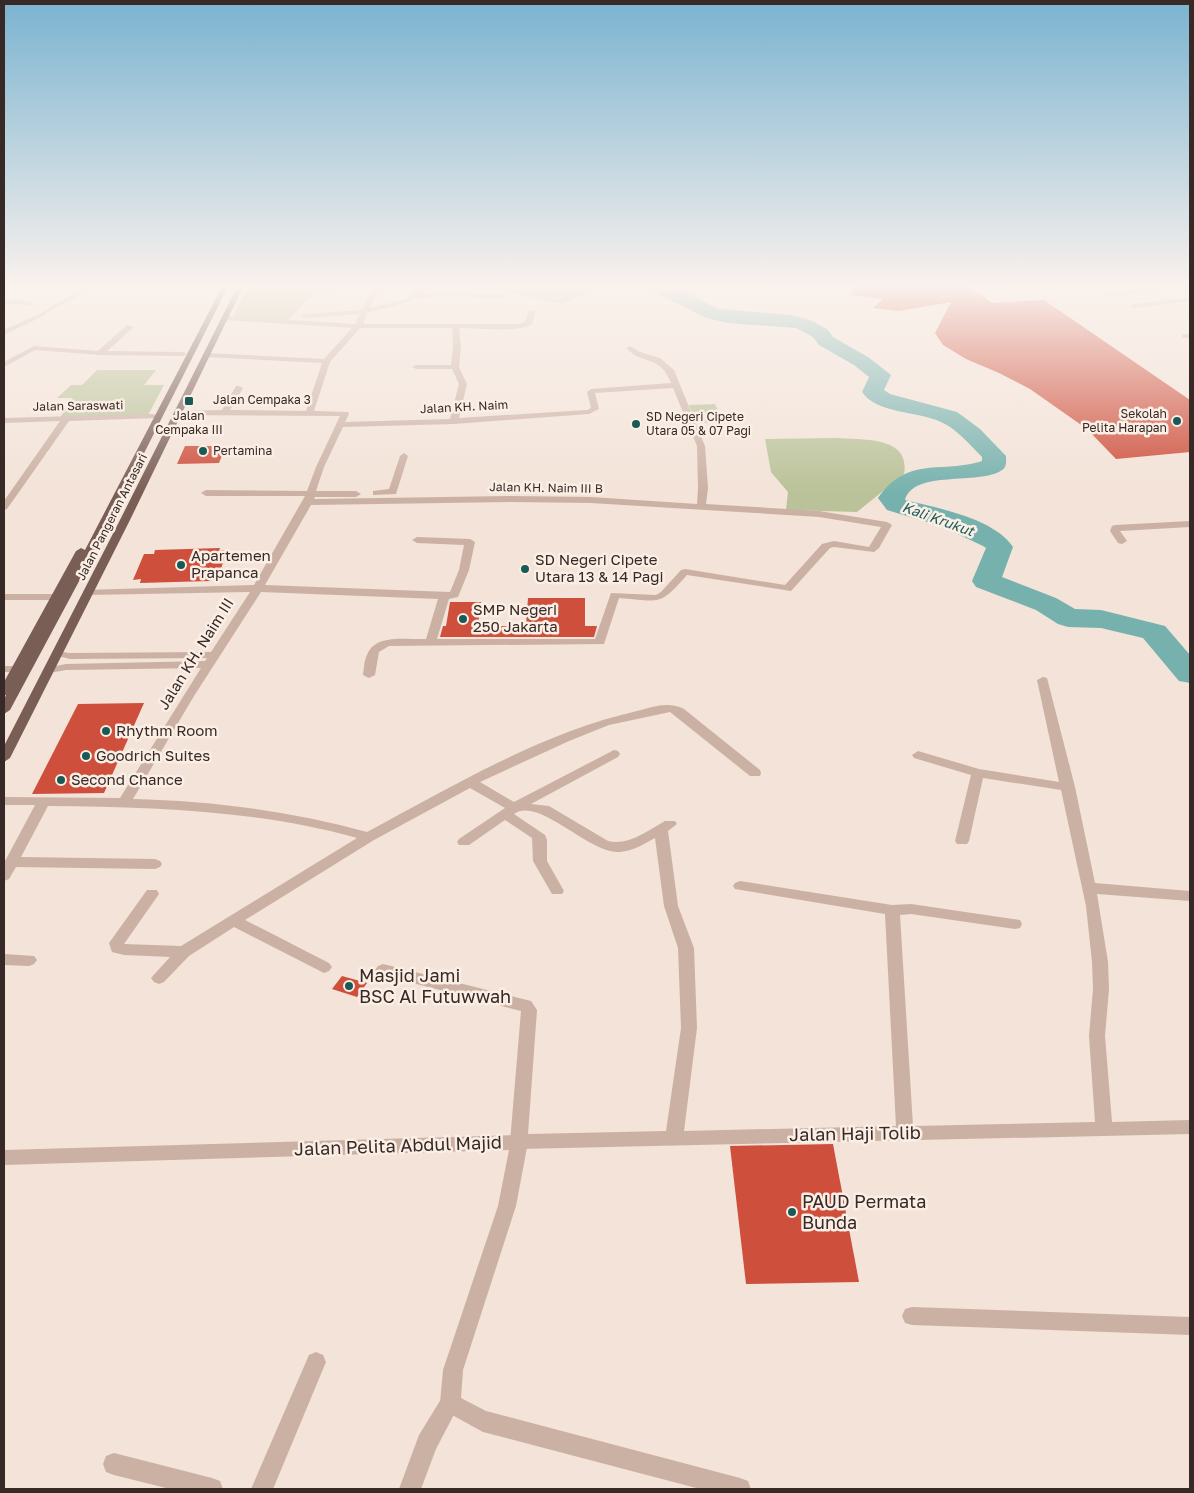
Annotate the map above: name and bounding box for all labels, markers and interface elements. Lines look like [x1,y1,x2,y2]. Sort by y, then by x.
street label: Jalan Cempaka 3 [213,392,311,407]
marker: Jalan Cempaka III [183,395,195,407]
street label: Jalan Saraswati [32,397,123,414]
street label: Jalan KH. Naim [420,397,508,416]
place label: Sekolah Pelita Harapan [1082,406,1167,435]
place label: Jalan Cempaka III [155,408,223,437]
place label: SD Negeri Cipete Utara 05 & 07 Pagi [646,409,751,438]
marker: Sekolah Pelita Harapan [1171,415,1183,427]
marker: SD Negeri Cipete Utara 05 & 07 Pagi [630,418,642,430]
place label: Pertamina [213,443,272,458]
marker: Pertamina [197,445,209,457]
street label: Jalan Pangeran Antasari [73,451,150,583]
street label: Jalan KH. Naim III B [489,479,603,496]
water label: Kali Krukut [900,498,978,540]
place label: Apartemen Prapanca [191,546,271,581]
place label: SD Negeri Cipete Utara 13 & 14 Pagi [535,550,664,585]
marker: Apartemen Prapanca [175,559,187,571]
marker: SD Negeri Cipete Utara 13 & 14 Pagi [519,563,531,575]
street label: Jalan KH. Naim III [154,594,237,713]
place label: SMP Negeri 250 Jakarta [473,600,558,635]
marker: SMP Negeri 250 Jakarta [457,613,469,625]
place label: Rhythm Room [116,721,218,739]
marker: Rhythm Room [100,725,112,737]
place label: Goodrich Suites [96,746,210,764]
marker: Goodrich Suites [80,750,92,762]
place label: Second Chance [71,770,183,788]
marker: Second Chance [55,774,67,786]
place label: Masjid Jami BSC Al Futuwwah [359,964,511,1007]
marker: Masjid Jami BSC Al Futuwwah [343,980,355,992]
street label: Jalan Haji Tolib [789,1121,921,1145]
street label: Jalan Pelita Abdul Majid [294,1130,502,1160]
place label: PAUD Permata Bunda [802,1190,926,1233]
marker: PAUD Permata Bunda [786,1206,798,1218]

